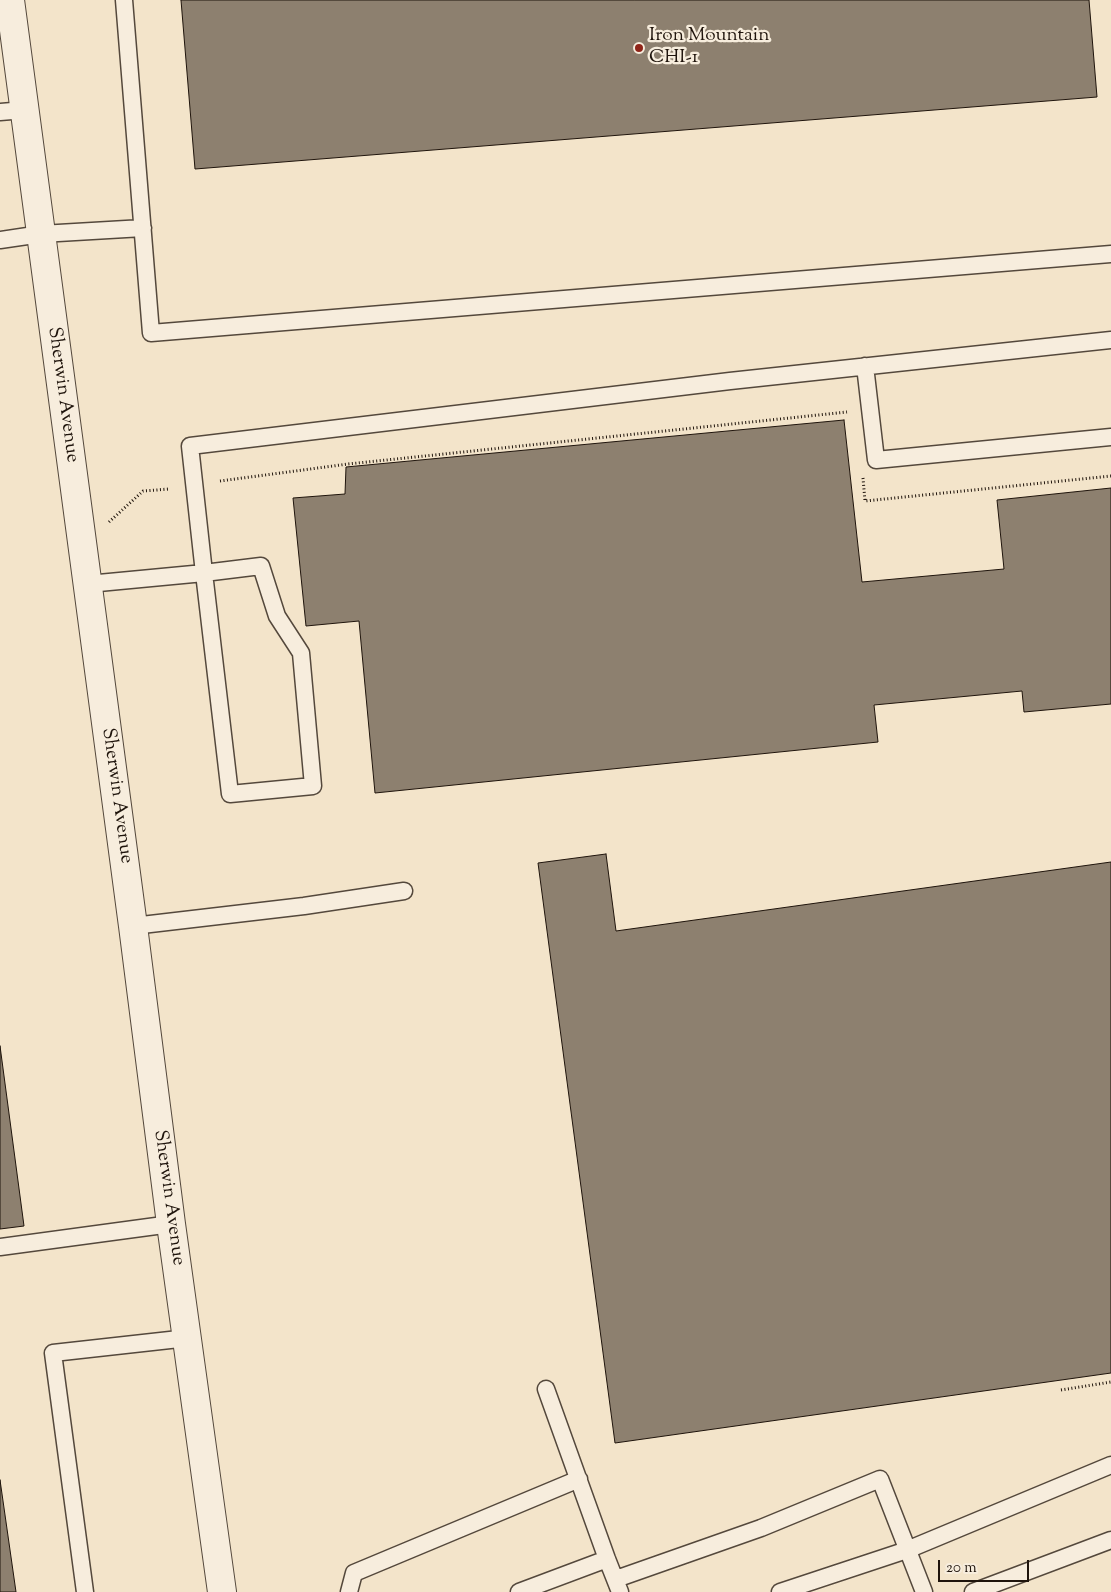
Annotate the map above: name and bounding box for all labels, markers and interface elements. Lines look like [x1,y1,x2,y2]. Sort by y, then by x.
place label: Iron Mountain CHI-1 [649,26,769,70]
marker: Iron Mountain CHI-1 [633,42,645,54]
street label: Sherwin Avenue [41,326,83,464]
street label: Sherwin Avenue [95,727,137,865]
street label: Sherwin Avenue [147,1129,189,1267]
scale bar [941,1550,1032,1582]
text: 20 m [946,1558,977,1579]

